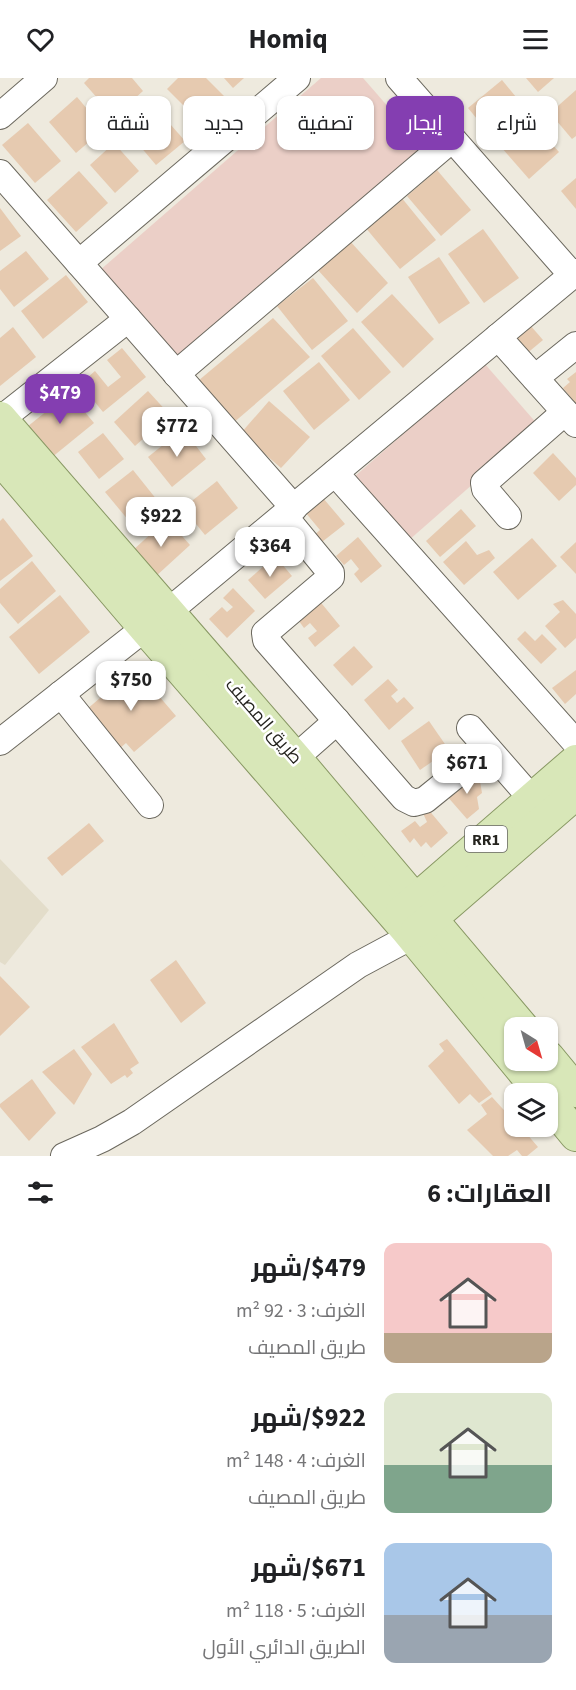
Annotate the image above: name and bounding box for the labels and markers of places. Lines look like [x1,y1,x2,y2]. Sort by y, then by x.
pin: $479 [24,374,96,425]
pin: $772 [141,407,213,458]
pin: $922 [125,497,197,548]
pin: $364 [234,527,306,578]
pin: $750 [95,661,167,712]
pin: $671 [431,744,503,795]

